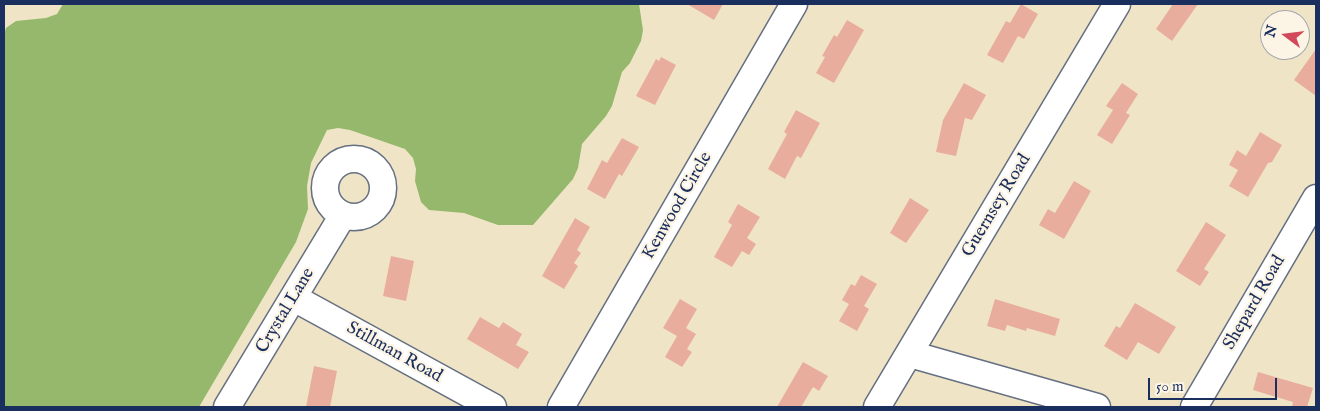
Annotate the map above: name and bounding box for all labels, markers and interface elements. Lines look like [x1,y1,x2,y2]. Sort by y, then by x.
north arrow [1260,10,1310,60]
text: N [1261,23,1282,40]
street label: Kenwood Circle [639,148,717,264]
street label: Guernsey Road [958,151,1036,261]
street label: Shepard Road [1219,252,1291,354]
street label: Crystal Lane [252,264,320,358]
street label: Stillman Road [342,318,446,388]
scale bar [1150,368,1279,400]
text: 50 m [1156,377,1184,396]

